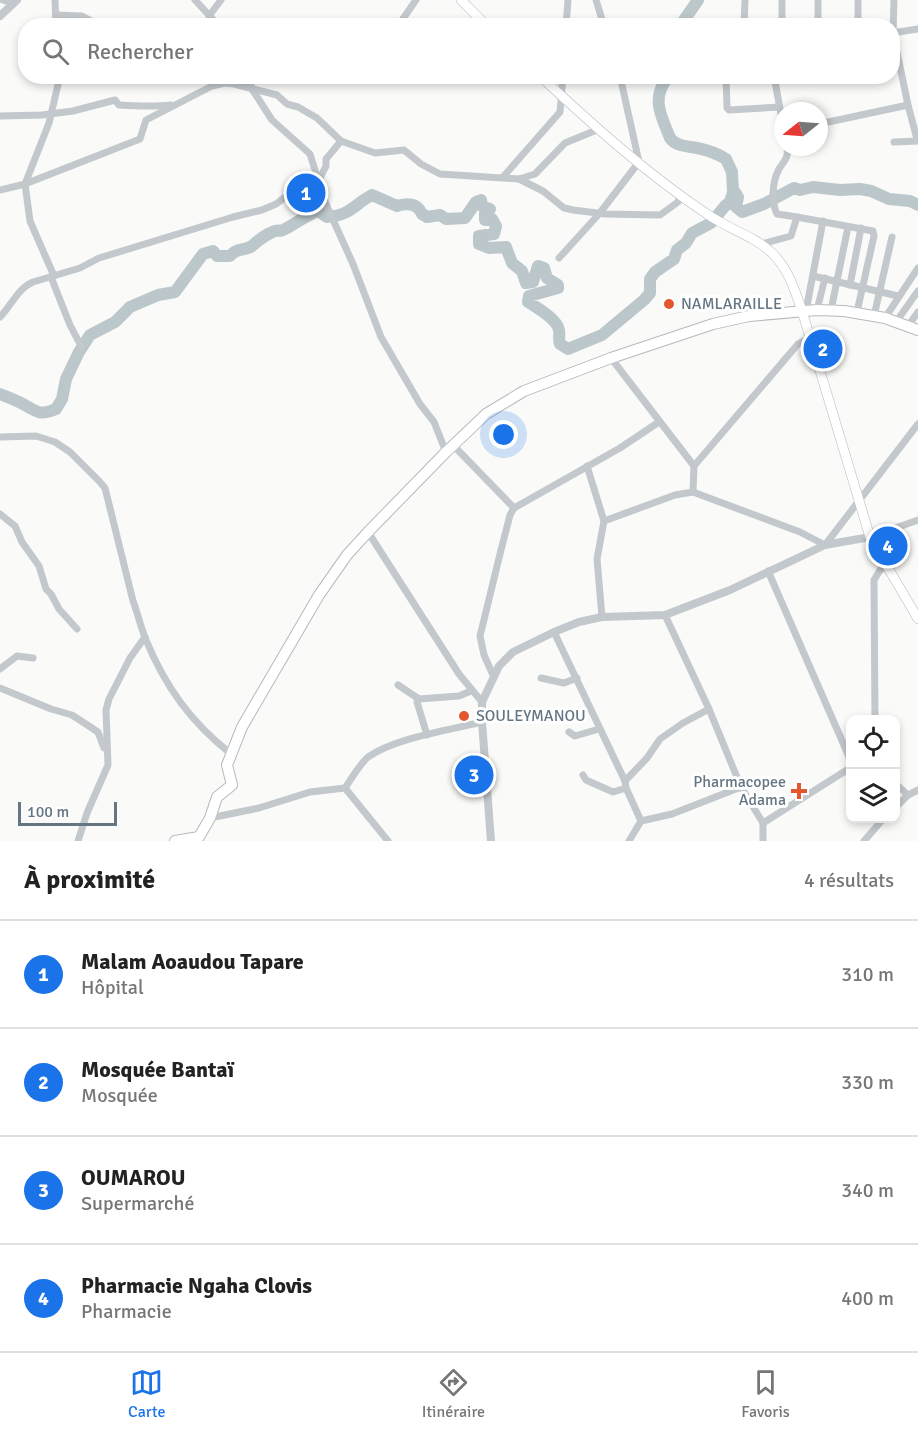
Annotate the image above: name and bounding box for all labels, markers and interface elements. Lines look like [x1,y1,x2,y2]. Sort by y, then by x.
search box [18,18,900,84]
icon: search [39,35,72,68]
text: Rechercher [87,38,193,65]
north arrow [774,102,828,156]
pin: 1 [286,170,326,216]
place label: NAMLARAILLE [681,294,782,314]
marker: NAMLARAILLE [662,297,676,311]
pin: 2 [804,326,842,372]
your location [489,420,518,449]
pin: 4 [868,524,908,568]
place label: SOULEYMANOU [476,706,586,726]
marker: SOULEYMANOU [457,709,471,723]
map controls [846,715,900,823]
button: locate [846,715,900,769]
pin: 3 [454,752,494,798]
button: layers [846,769,900,823]
place label: Pharmacopee Adama [693,772,786,810]
marker: Pharmacopee Adama [790,782,808,800]
scale bar [18,799,117,826]
text: 100 m [27,802,69,822]
text: À proximité [24,864,155,896]
text: 4 résultats [804,868,894,893]
text: Malam Aoaudou Tapare [81,948,304,975]
text: 1 [38,962,49,987]
text: 310 m [841,962,894,987]
text: Hôpital [81,975,144,1000]
text: Mosquée Bantaï [81,1056,234,1083]
text: 2 [38,1070,49,1095]
text: 330 m [841,1070,894,1095]
text: Mosquée [81,1083,158,1108]
text: OUMAROU [81,1164,186,1191]
text: 3 [38,1178,49,1203]
text: 340 m [841,1178,894,1203]
text: Supermarché [81,1191,194,1216]
text: Pharmacie Ngaha Clovis [81,1272,312,1299]
text: 4 [38,1286,49,1311]
text: 400 m [841,1286,894,1311]
text: Pharmacie [81,1299,172,1324]
tab: Carte [128,1366,165,1422]
tab: Itinéraire [422,1366,485,1422]
tab: Favoris [741,1366,790,1422]

